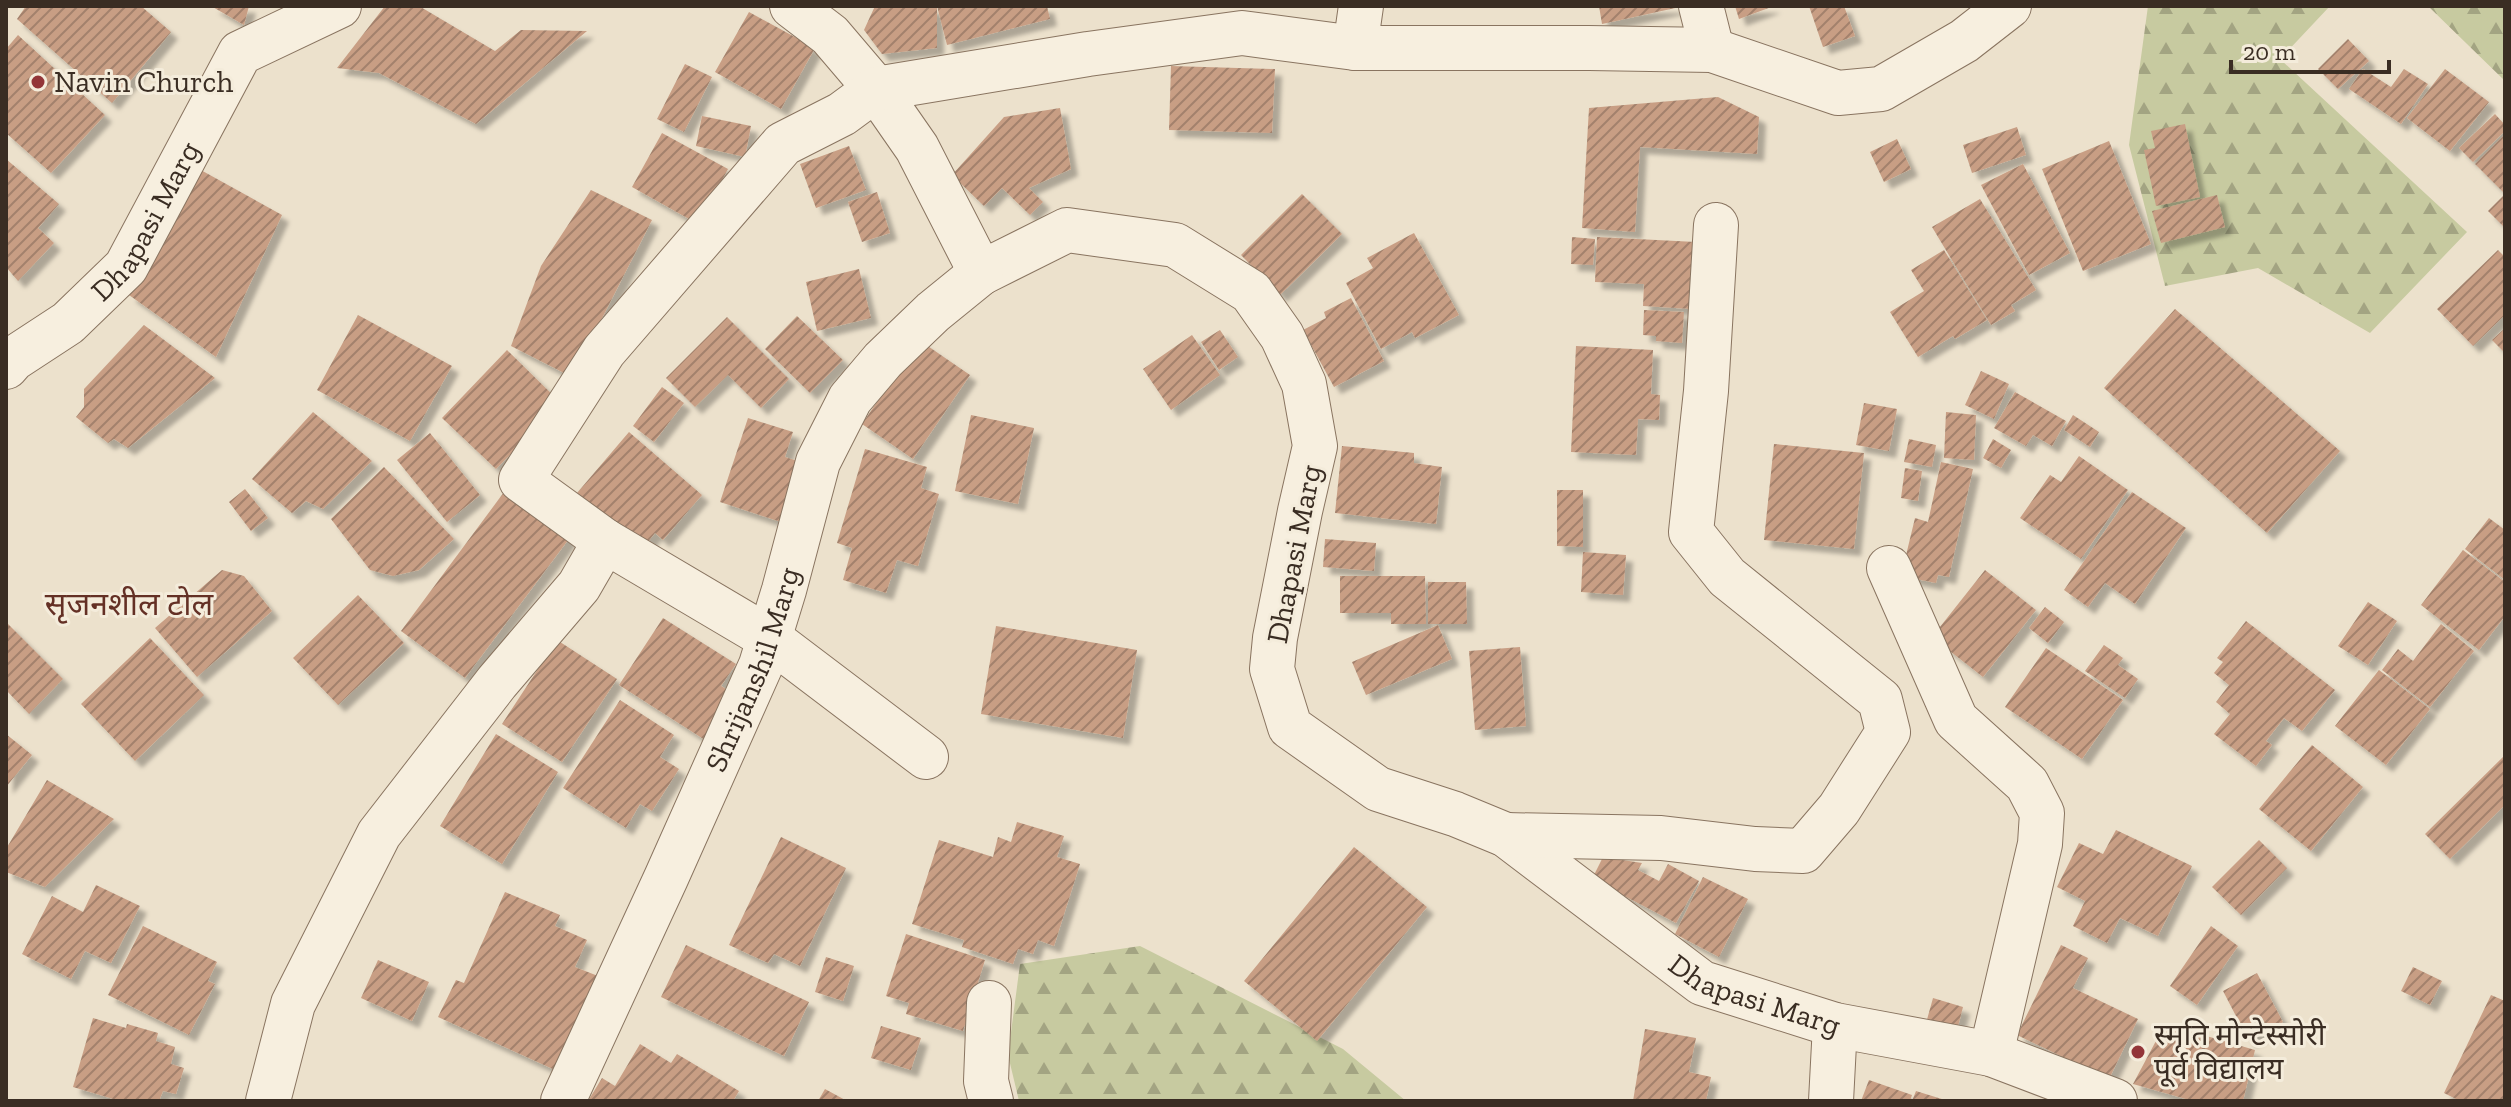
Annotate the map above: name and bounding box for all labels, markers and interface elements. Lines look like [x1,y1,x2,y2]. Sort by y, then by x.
scale bar [2231,24,2389,74]
text: 20 m [2243,37,2296,66]
place label: Navin Church [54,64,233,100]
marker: Navin Church [29,73,47,91]
street label: Dhapasi Marg [84,135,208,309]
street label: Dhapasi Marg [1259,462,1329,646]
street label: Shrijanshil Marg [698,563,807,777]
district label: सृजनशील टोल [45,585,214,624]
street label: Dhapasi Marg [1662,946,1845,1044]
place label: स्मृति मोन्टेस्सोरी पूर्व विद्यालय [2154,1017,2327,1088]
marker: स्मृति मोन्टेस्सोरी पूर्व विद्यालय [2129,1043,2147,1061]

